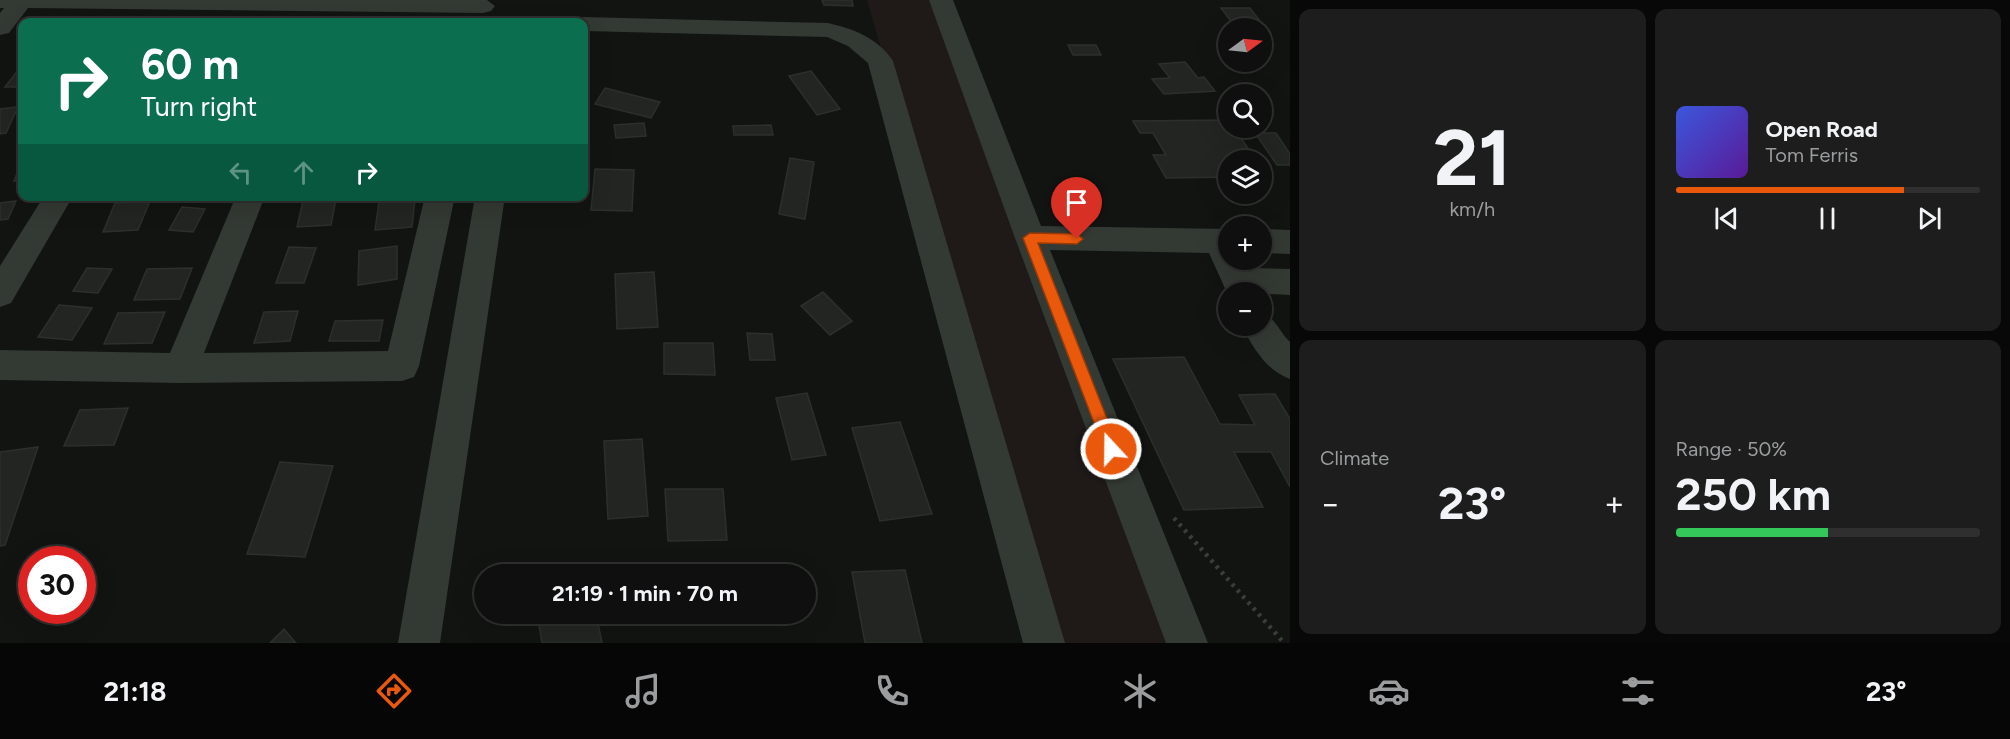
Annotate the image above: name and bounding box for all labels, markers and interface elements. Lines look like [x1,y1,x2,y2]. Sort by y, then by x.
north arrow [1218,18,1272,72]
map controls [1218,18,1272,336]
text: 60 m [141,39,239,90]
icon: right [42,42,120,120]
button: search [1218,84,1272,138]
text: Turn right [141,90,257,123]
text: 21 [1433,111,1511,205]
text: Open Road [1766,116,1878,143]
text: Tom Ferris [1766,143,1858,167]
button: layers [1218,150,1272,204]
icon: left [224,156,257,189]
icon: ahead [287,156,320,189]
icon: right [350,156,383,189]
pin [1051,177,1102,239]
icon: arrive [1060,186,1093,219]
text: km/h [1449,197,1495,221]
icon: previous [1710,202,1743,235]
icon: pause [1811,202,1844,235]
icon: next [1913,202,1946,235]
button: + [1218,216,1272,270]
button: − [1218,282,1272,336]
position arrow [1079,417,1143,481]
text: Range · 50% [1676,437,1787,461]
text: Climate [1320,446,1389,470]
text: 250 km [1676,467,1831,521]
text: 23° [1438,476,1506,530]
text: − [1320,484,1341,523]
text: + [1604,484,1625,523]
speed limit sign: 30 [18,546,96,624]
text: 21:19 · 1 min · 70 m [552,580,738,607]
icon: directions [373,670,415,712]
icon: music [622,670,664,712]
icon: phone [871,670,913,712]
icon: climate [1119,670,1161,712]
icon: car [1368,670,1410,712]
icon: filters [1617,670,1659,712]
text: 21:18 [103,675,166,708]
text: 23° [1866,675,1907,708]

